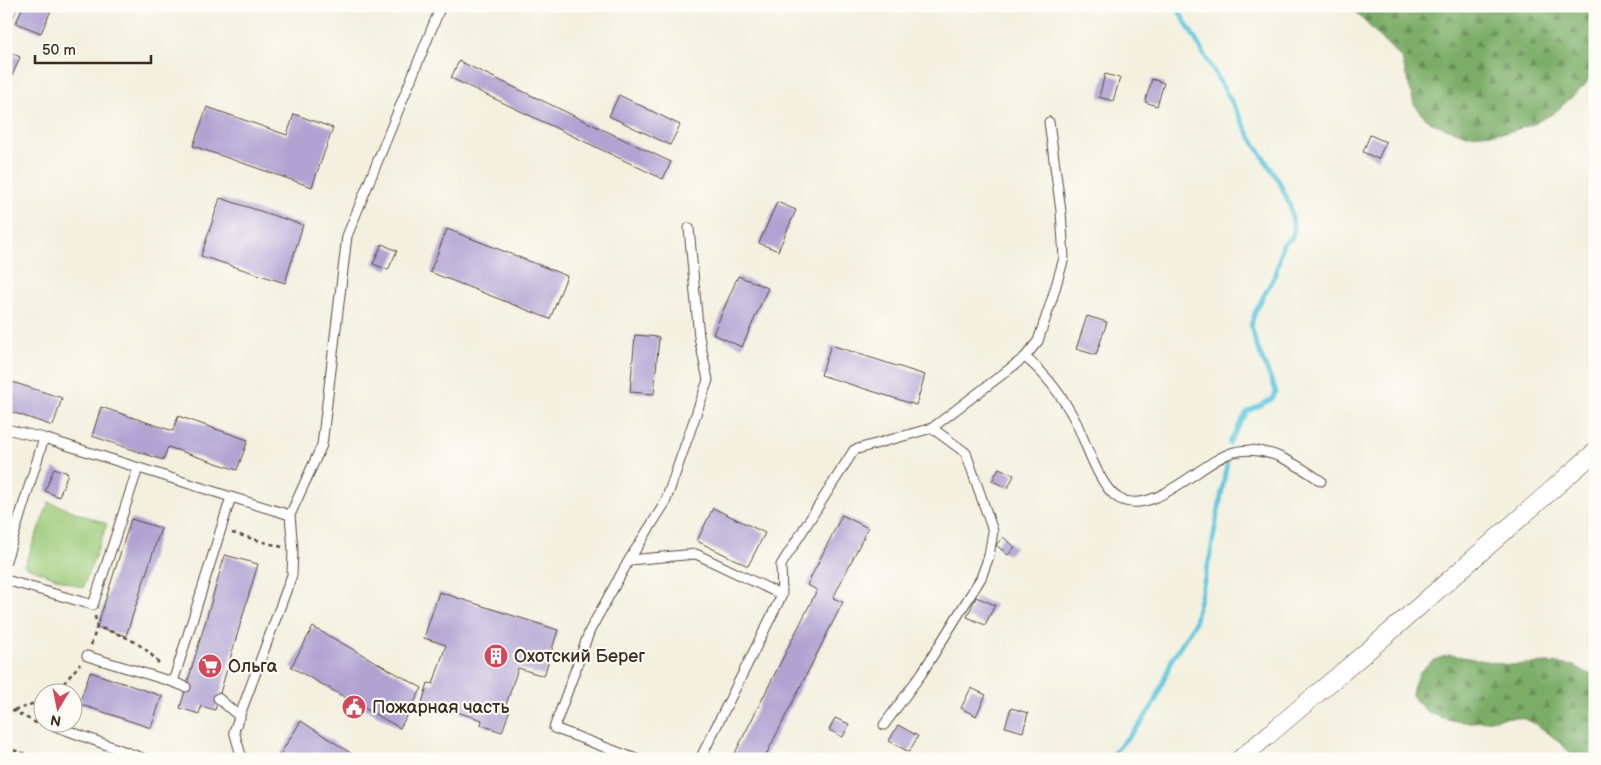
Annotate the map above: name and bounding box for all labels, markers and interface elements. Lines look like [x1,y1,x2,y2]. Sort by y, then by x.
scale bar [35,32,151,64]
text: 50 m [42,41,76,60]
building icon: Охотский Берег [483,643,509,669]
place label: Охотский Берег [514,646,645,667]
supermarket icon: Ольга [197,653,223,679]
place label: Ольга [228,656,278,677]
north arrow [32,682,82,732]
public building icon: Пожарная часть [341,694,367,720]
place label: Пожарная часть [372,697,509,718]
text: N [49,711,62,730]

